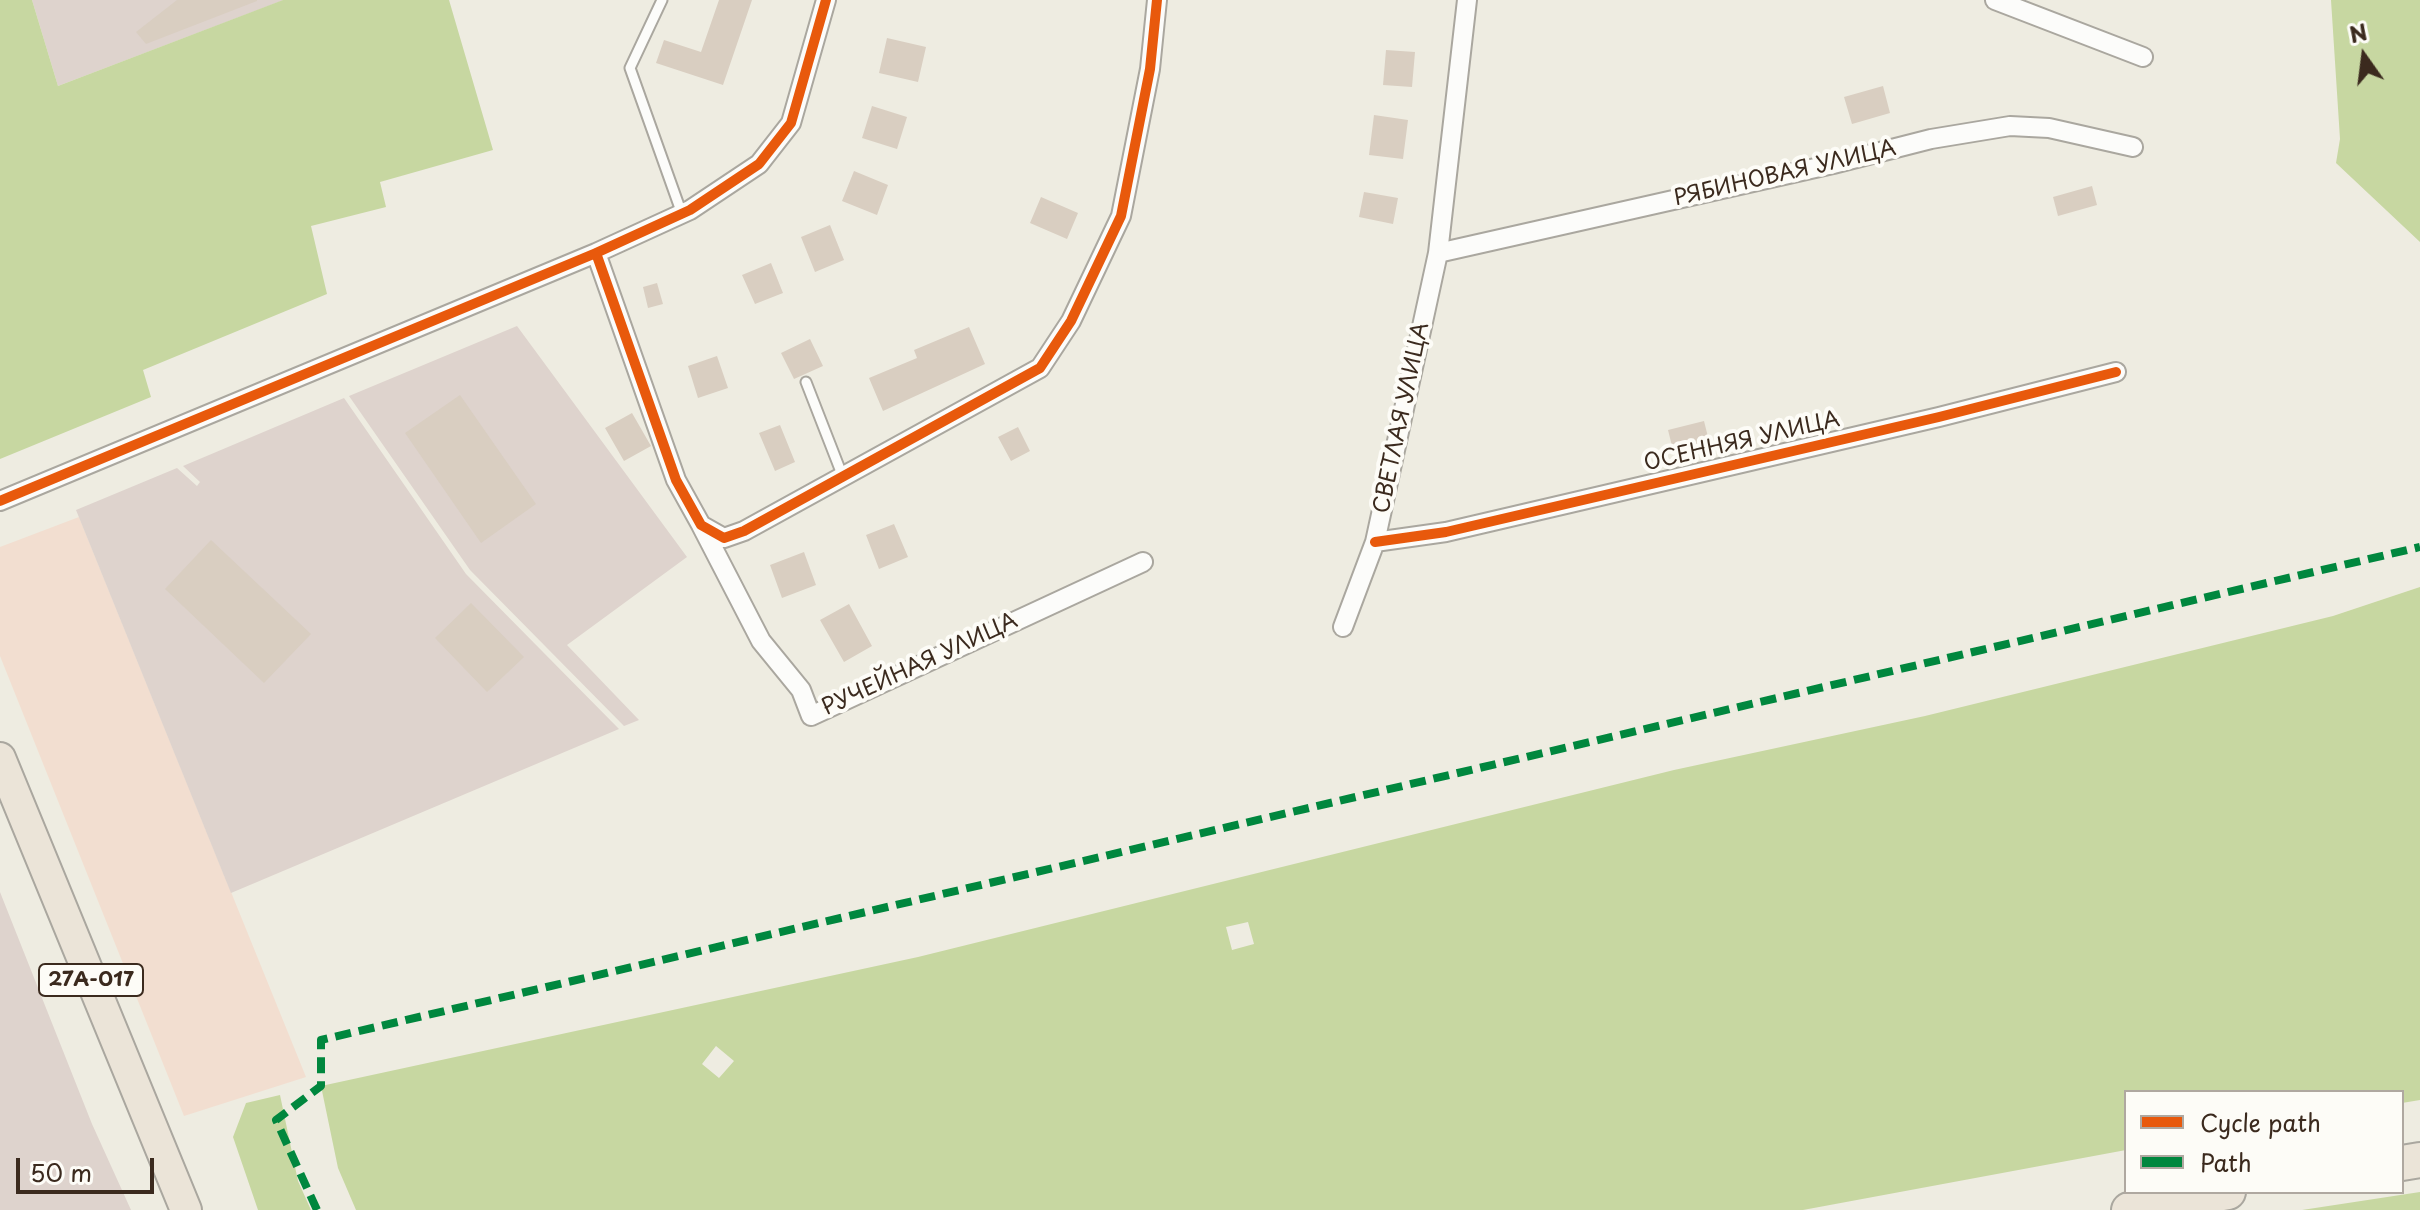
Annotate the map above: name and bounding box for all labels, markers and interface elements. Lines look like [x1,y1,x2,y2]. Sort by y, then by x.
text: N [2346,14,2371,50]
north arrow [2324,16,2404,96]
street label: РЯБИНОВАЯ УЛИЦА [1671,136,1899,212]
street label: СВЕТЛАЯ УЛИЦА [1369,320,1435,516]
street label: ОСЕННЯЯ УЛИЦА [1641,407,1843,477]
street label: РУЧЕЙНАЯ УЛИЦА [818,608,1022,722]
road number: 27А-017 [39,964,143,996]
legend [2124,1090,2404,1194]
text: Cycle path [2200,1104,2321,1140]
scale bar [20,1142,158,1192]
text: Path [2200,1144,2252,1180]
text: 50 m [30,1154,92,1190]

